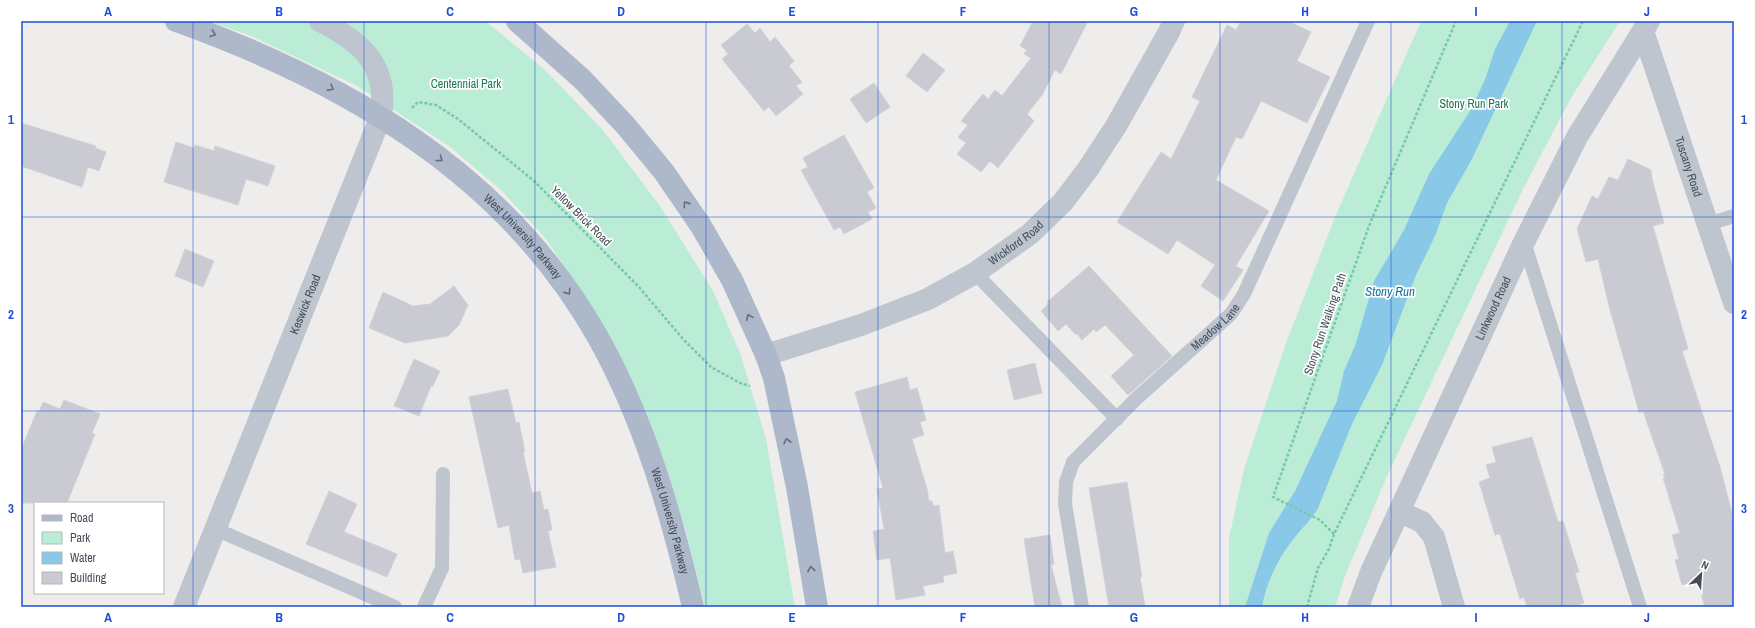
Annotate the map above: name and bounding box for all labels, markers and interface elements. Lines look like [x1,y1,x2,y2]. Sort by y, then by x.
text: A [104,3,112,20]
text: B [275,3,283,20]
text: C [446,3,454,20]
text: D [617,3,625,20]
text: E [788,3,796,20]
text: F [960,3,967,20]
text: G [1130,3,1138,20]
text: H [1301,3,1309,20]
text: I [1475,3,1478,20]
text: J [1644,3,1650,20]
one-way arrow [209,30,216,38]
park label: Centennial Park [431,76,501,92]
one-way arrow [327,83,334,90]
park label: Stony Run Park [1440,96,1509,112]
text: 1 [8,111,14,128]
text: 1 [1741,111,1747,128]
street label: Tuscany Road [1671,134,1706,199]
one-way arrow [435,154,442,161]
street label: Yellow Brick Road [547,182,615,250]
street label: West University Parkway [480,190,566,283]
one-way arrow [684,201,691,208]
street label: Wickford Road [985,217,1047,269]
street label: Stony Run Walking Path [1300,271,1350,377]
street label: Keswick Road [286,272,325,337]
street label: Linkwood Road [1472,274,1515,343]
water label: Stony Run [1365,283,1415,300]
one-way arrow [563,288,571,295]
street label: Meadow Lane [1188,301,1244,354]
text: 2 [8,306,14,323]
text: 2 [1741,306,1747,323]
one-way arrow [746,314,754,321]
one-way arrow [784,438,792,444]
street label: West University Parkway [647,466,693,576]
text: 3 [8,500,14,517]
text: 3 [1741,500,1747,517]
legend [34,502,164,594]
text: Road [70,510,94,526]
text: Park [70,530,90,546]
text: Water [70,550,97,566]
north arrow [1681,554,1721,594]
text: N [1699,557,1711,573]
one-way arrow [807,565,815,572]
text: Building [70,570,107,586]
text: A [104,609,112,626]
text: B [275,609,283,626]
text: C [446,609,454,626]
text: D [617,609,625,626]
text: E [788,609,796,626]
text: F [960,609,967,626]
text: G [1130,609,1138,626]
text: H [1301,609,1309,626]
text: I [1475,609,1478,626]
text: J [1644,609,1650,626]

